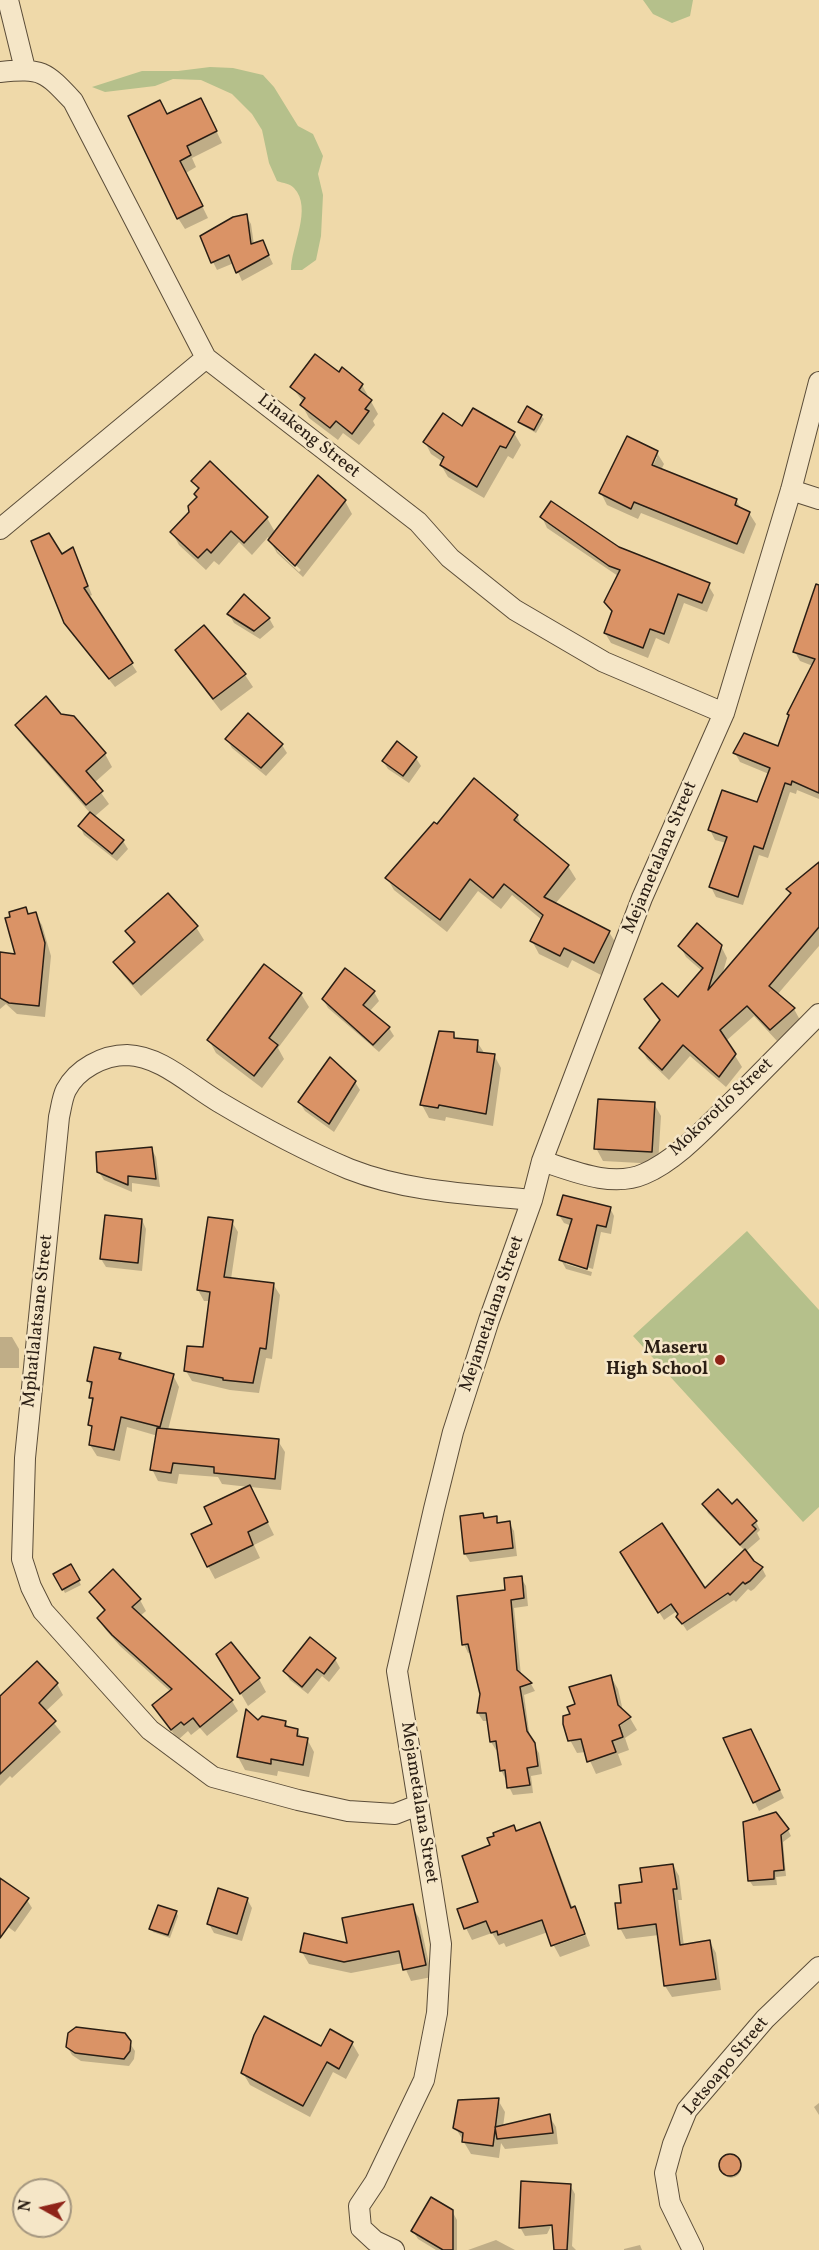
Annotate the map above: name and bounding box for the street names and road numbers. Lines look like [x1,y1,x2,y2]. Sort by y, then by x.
street label: Linakeng Street [252,390,364,484]
street label: Mejametalana Street [619,778,703,938]
street label: Mokorotlo Street [666,1054,778,1162]
street label: Mphatlalatsane Street [19,1233,59,1409]
street label: Mejametalana Street [456,1233,530,1395]
street label: Mejametalana Street [395,1721,441,1885]
street label: Letsoapo Street [680,2013,774,2121]

